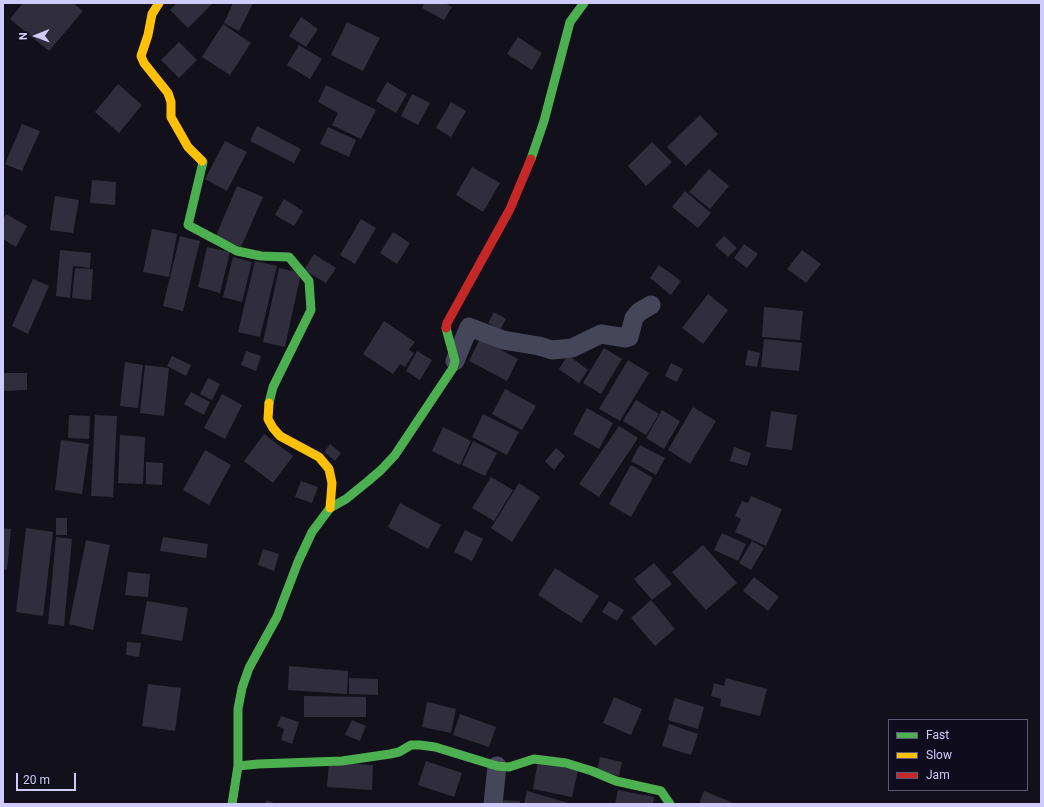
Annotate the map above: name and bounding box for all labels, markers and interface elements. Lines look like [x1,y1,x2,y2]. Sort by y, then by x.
north arrow [16,16,56,56]
text: N [17,32,30,40]
legend [888,719,1028,791]
text: Fast [926,728,949,742]
text: Slow [926,748,952,762]
scale bar [18,765,78,791]
text: Jam [926,768,950,782]
text: 20 m [23,773,50,787]

